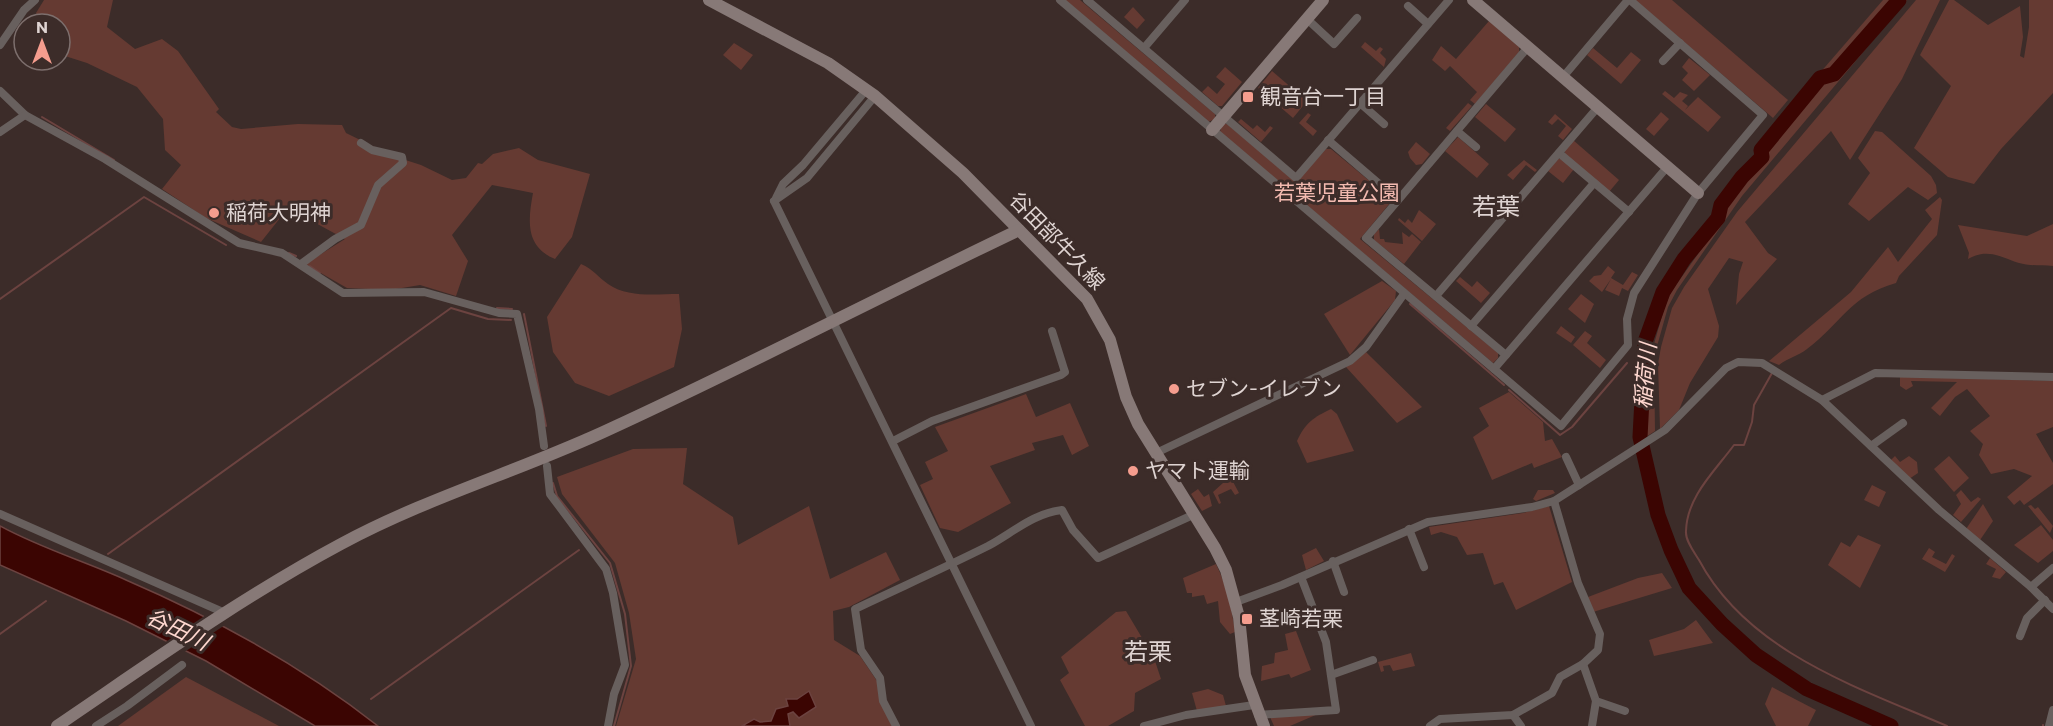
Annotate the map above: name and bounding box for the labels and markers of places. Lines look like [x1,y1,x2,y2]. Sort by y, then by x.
place label: 観音台一丁目 [1260,83,1386,108]
marker: 観音台一丁目 [1241,90,1255,104]
place label: 稲荷大明神 [226,199,331,224]
marker: 稲荷大明神 [207,206,221,220]
place label: セブン-イレブン [1186,375,1342,400]
marker: セブン-イレブン [1167,382,1181,396]
place label: ヤマト運輸 [1145,457,1250,482]
marker: ヤマト運輸 [1126,464,1140,478]
place label: 茎崎若栗 [1259,605,1343,630]
marker: 茎崎若栗 [1240,612,1254,626]

